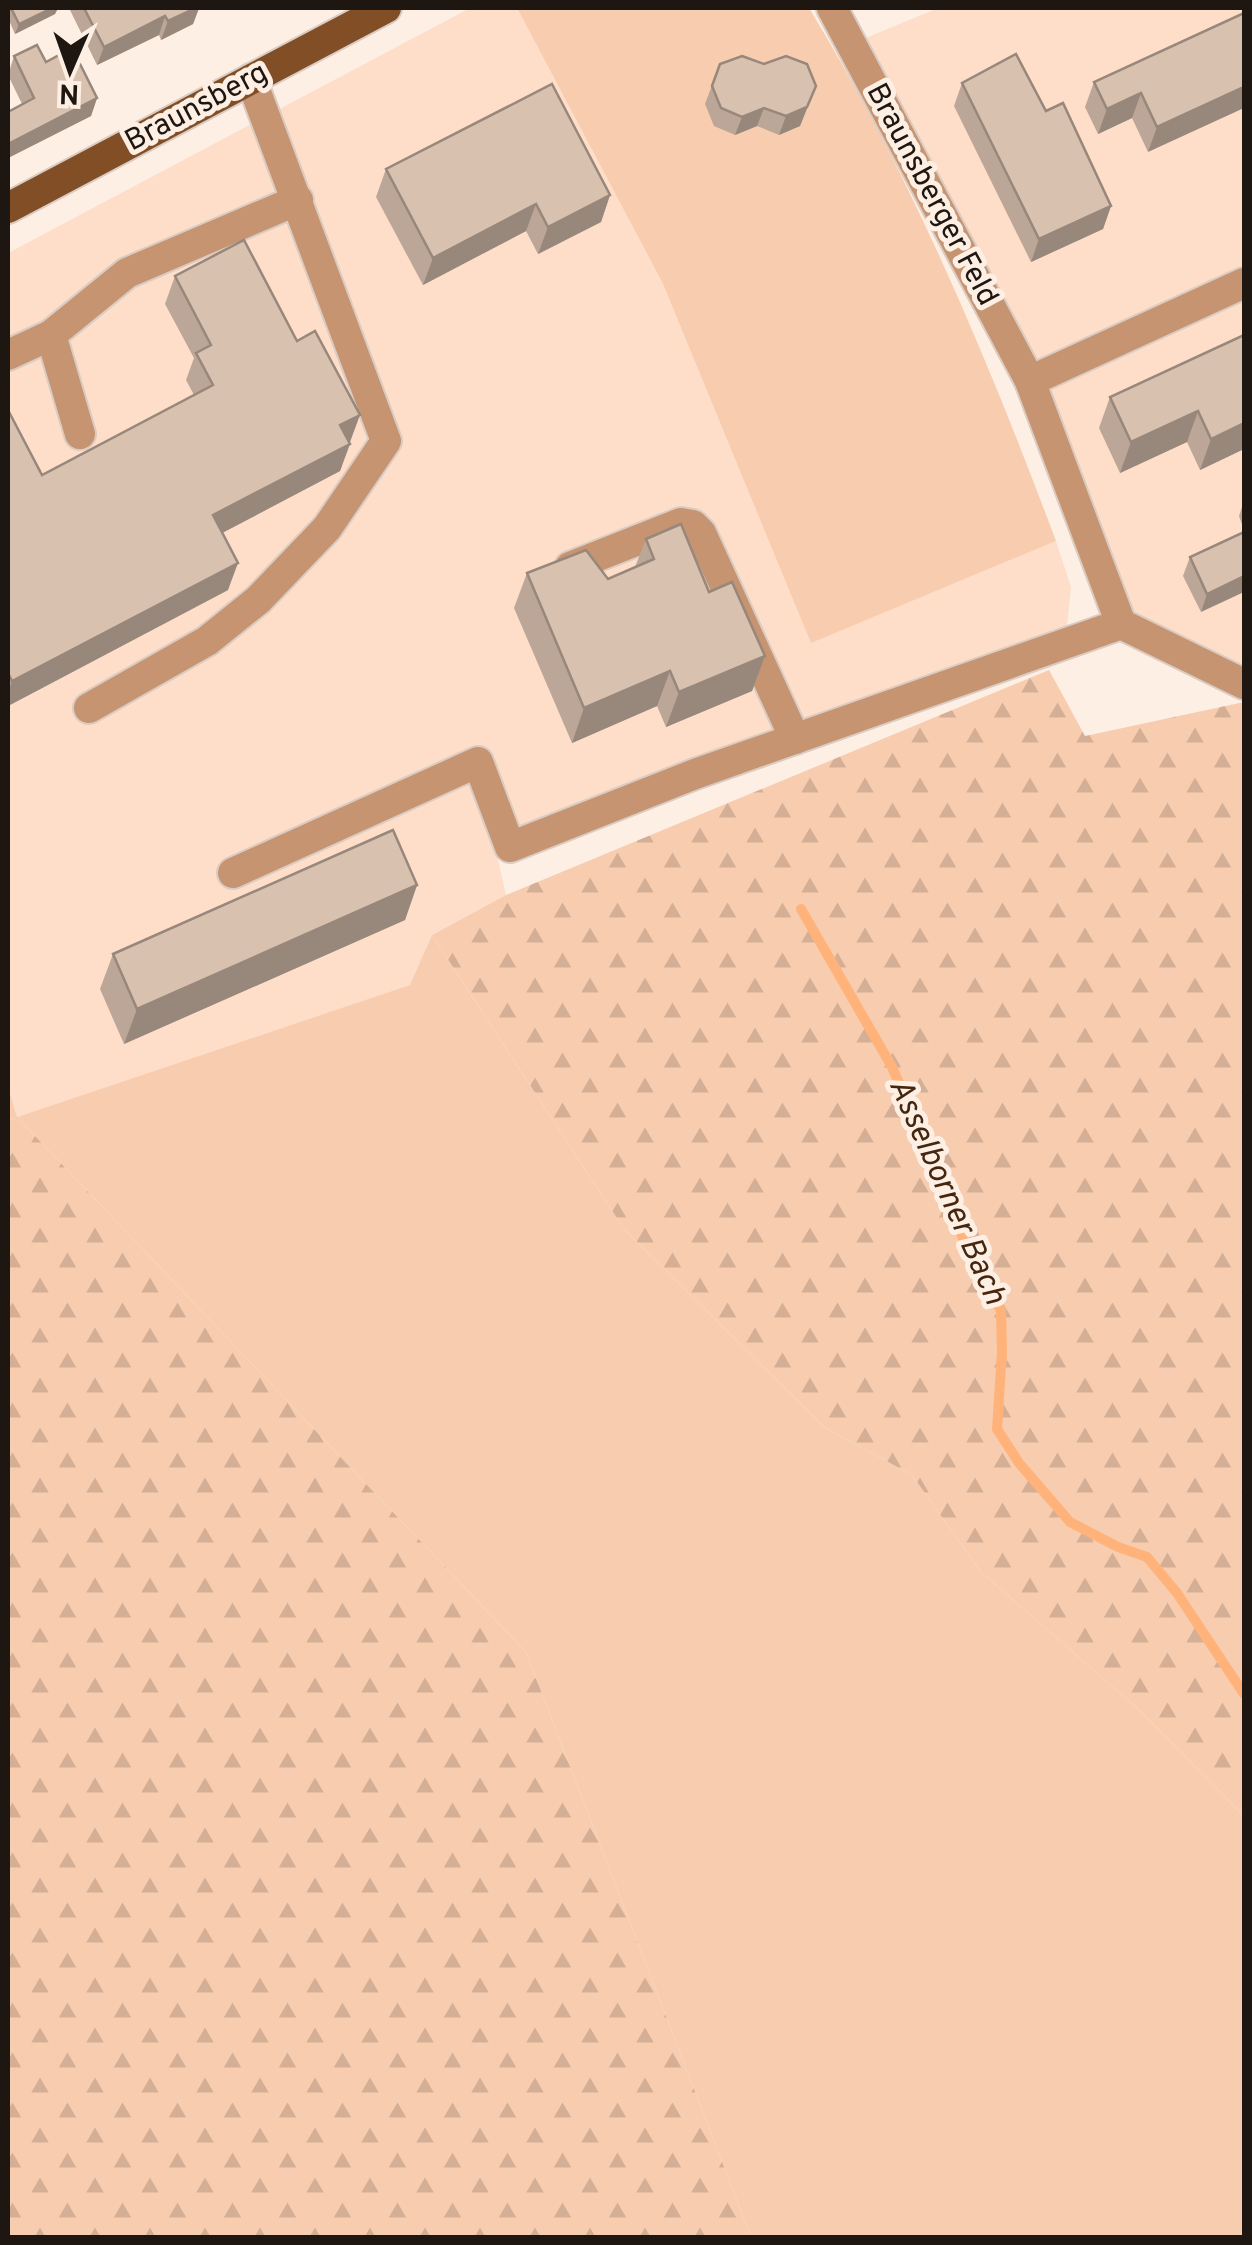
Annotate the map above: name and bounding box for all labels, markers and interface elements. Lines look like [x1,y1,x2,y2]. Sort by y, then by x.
north arrow [20,20,120,120]
street label: Braunsberg [119,55,275,161]
text: N [59,74,80,110]
street label: Braunsberger Feld [857,77,1005,313]
water label: Asselborner Bach [878,1073,1014,1312]

